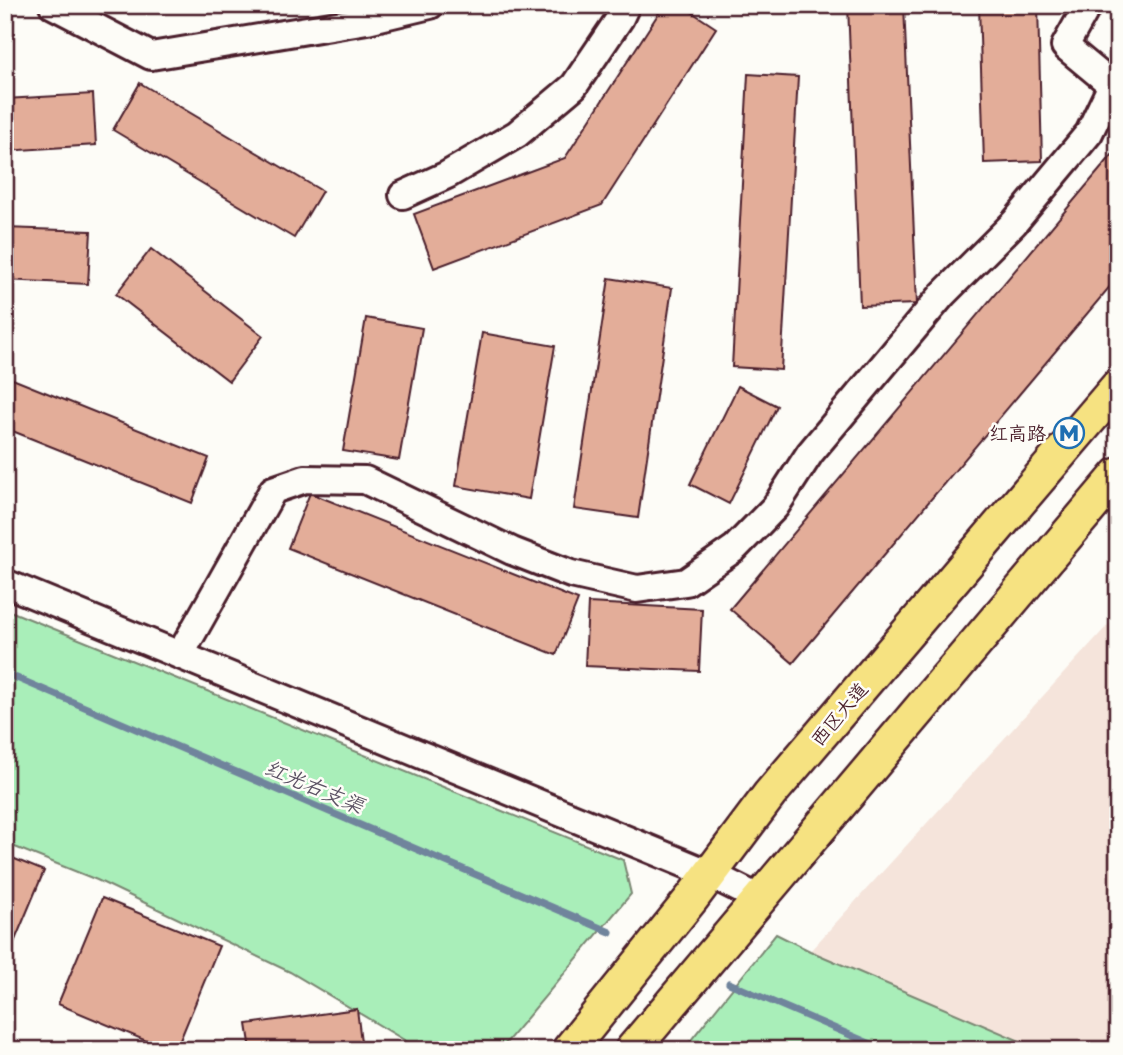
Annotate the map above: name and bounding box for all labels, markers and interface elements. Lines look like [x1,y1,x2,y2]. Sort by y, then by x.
metro station icon: 红高路 [1052,416,1086,450]
place label: 红高路 [989,420,1046,450]
street label: 西区大道 [805,677,876,754]
water label: 红光右支渠 [259,753,370,825]

